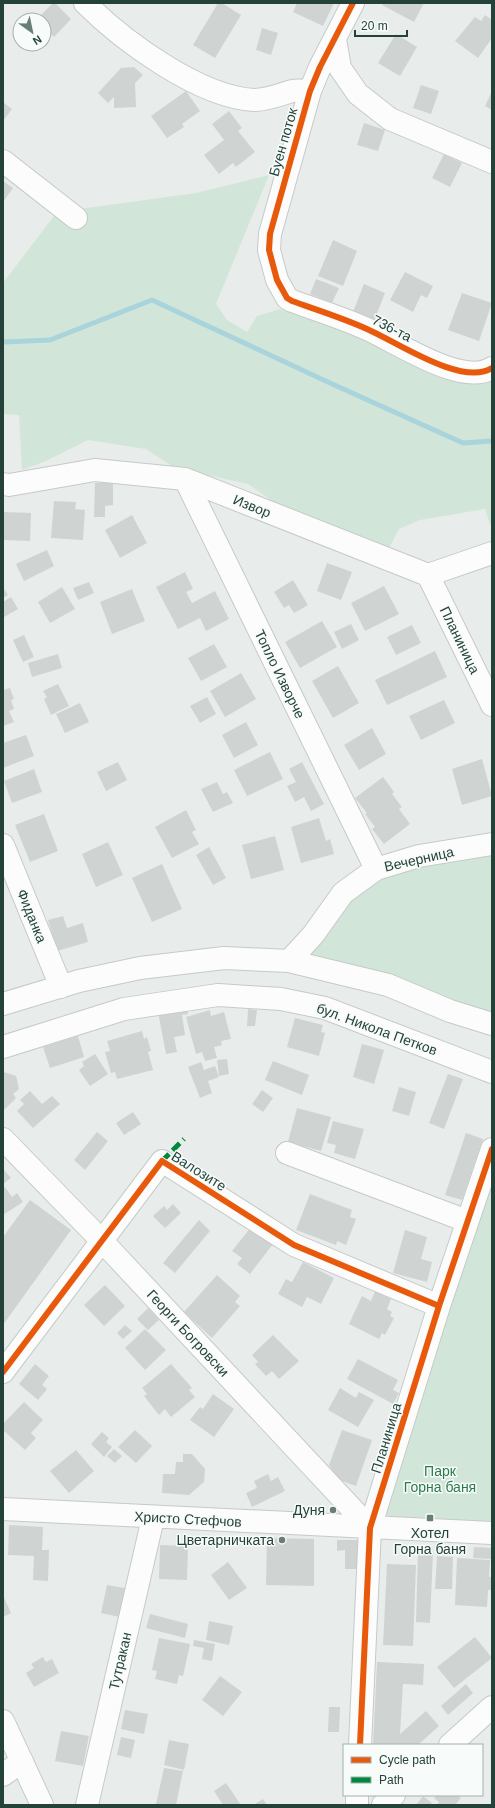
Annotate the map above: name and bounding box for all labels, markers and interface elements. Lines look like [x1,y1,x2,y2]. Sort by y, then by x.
north arrow [12,12,52,52]
scale bar [355,12,407,38]
text: 20 m [361,19,388,33]
text: N [31,33,44,48]
street label: Буен поток [266,105,301,178]
street label: 736-та [370,311,415,345]
street label: Извор [231,491,273,521]
street label: Планиница [437,604,483,676]
street label: Топло Изворче [252,627,309,721]
street label: Вечерница [383,843,456,875]
street label: Фиданка [14,887,50,945]
street label: бул. Никола Петков [314,1000,440,1058]
street label: Валозите [169,1148,229,1194]
street label: Георги Богровски [144,1286,232,1380]
street label: Планиница [368,1401,404,1475]
park label: Парк Горна баня [404,1463,476,1495]
place label: Дуня [293,1502,325,1518]
marker: Дуня [328,1505,338,1515]
street label: Христо Стефчов [134,1508,242,1530]
marker: Хотел Горна баня [425,1513,435,1523]
place label: Хотел Горна баня [394,1525,466,1557]
place label: Цветарничката [176,1532,274,1548]
marker: Цветарничката [277,1535,287,1545]
street label: Тутракан [106,1631,134,1691]
legend [343,1744,483,1796]
text: Cycle path [379,1753,436,1767]
text: Path [379,1773,404,1787]

